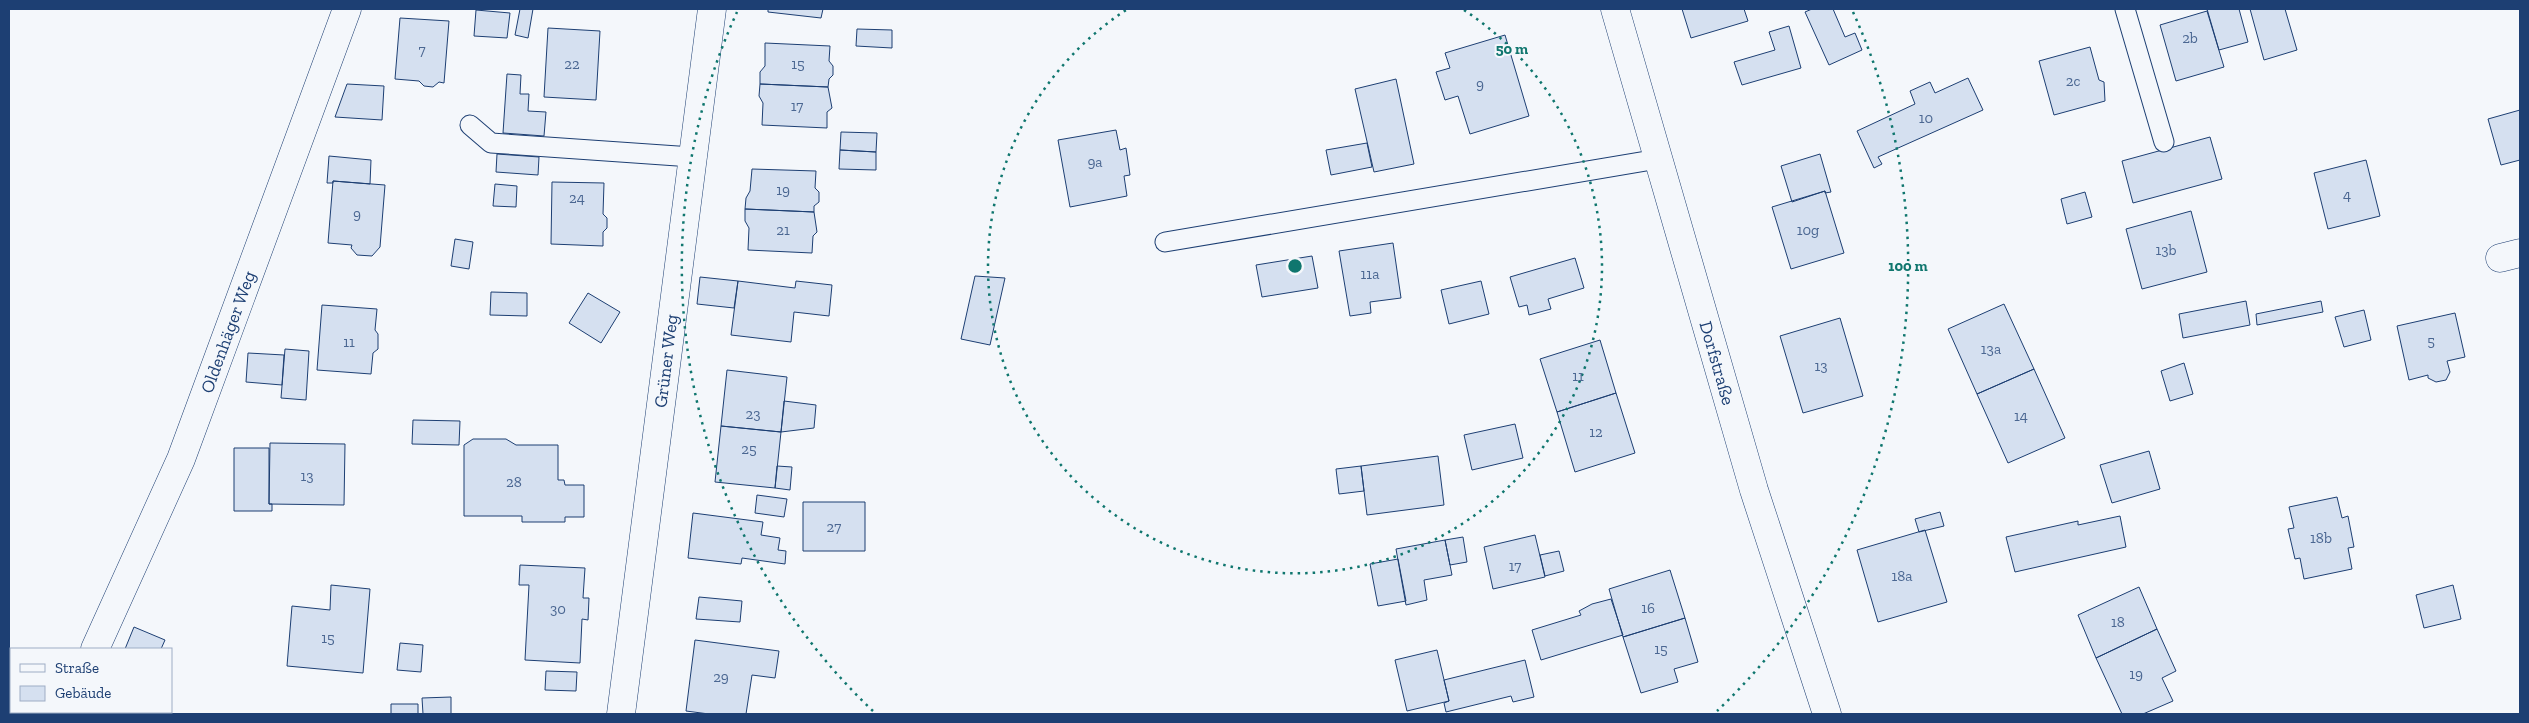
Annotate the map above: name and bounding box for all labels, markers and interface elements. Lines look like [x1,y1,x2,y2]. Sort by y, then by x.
house number: 2b [2182,29,2198,47]
text: 50 m [1496,40,1528,58]
house number: 7 [418,41,426,59]
house number: 22 [564,55,580,73]
house number: 15 [791,55,805,73]
house number: 2c [2066,72,2080,90]
house number: 9 [1476,75,1484,93]
house number: 17 [791,97,803,115]
house number: 10 [1919,109,1933,127]
house number: 9a [1087,153,1103,171]
house number: 19 [776,181,790,199]
house number: 4 [2343,186,2351,204]
house number: 24 [569,189,585,207]
house number: 9 [353,205,361,223]
house number: 21 [776,221,790,239]
house number: 10g [1797,221,1819,239]
house number: 13b [2155,241,2177,259]
centre of rings [1286,257,1304,275]
text: 100 m [1888,257,1928,275]
house number: 11a [1361,265,1379,283]
street label: Oldenhäger Weg [196,268,260,396]
street label: Grüner Weg [649,313,683,409]
street label: Dorfstraße [1695,319,1739,407]
house number: 5 [2427,332,2435,350]
house number: 11 [343,333,355,351]
house number: 13a [1981,340,2001,358]
house number: 13 [1814,357,1828,375]
house number: 11 [1572,367,1584,385]
house number: 23 [745,405,761,423]
house number: 14 [2014,407,2028,425]
house number: 12 [1589,423,1603,441]
house number: 25 [741,440,757,458]
house number: 13 [300,467,314,485]
house number: 28 [506,473,522,491]
house number: 27 [827,518,841,536]
house number: 18b [2310,529,2332,547]
house number: 17 [1509,557,1521,575]
house number: 18a [1891,567,1913,585]
house number: 16 [1641,599,1655,617]
house number: 30 [550,600,566,618]
house number: 18 [2111,613,2125,631]
house number: 15 [321,629,335,647]
house number: 15 [1654,640,1668,658]
legend [10,648,172,713]
text: Straße [55,659,99,677]
house number: 19 [2129,665,2143,683]
house number: 29 [713,668,729,686]
text: Gebäude [55,684,111,702]

